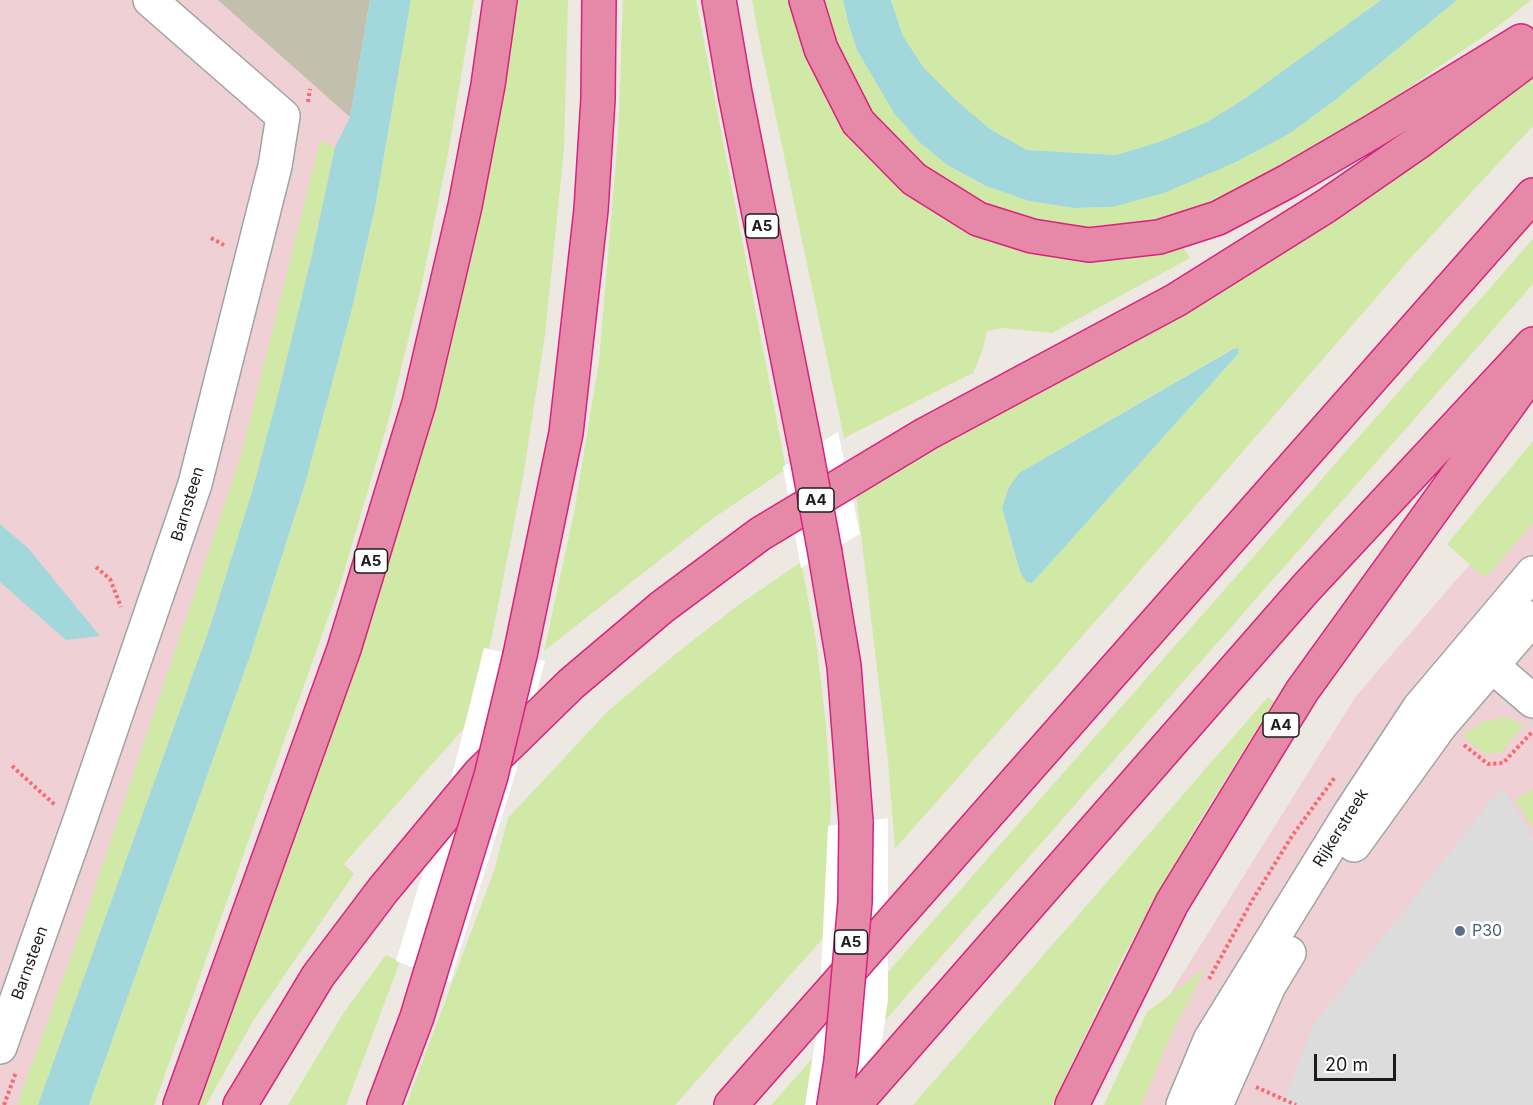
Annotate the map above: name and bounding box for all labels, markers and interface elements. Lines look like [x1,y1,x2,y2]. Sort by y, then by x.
road number: A5 [746,214,778,238]
street label: Barnsteen [168,464,208,544]
road number: A4 [798,488,834,512]
road number: A5 [354,549,388,573]
road number: A4 [1263,713,1299,737]
street label: Rijkerstreek [1309,785,1373,871]
place label: P30 [1472,921,1502,941]
street label: Barnsteen [8,924,52,1002]
marker: P30 [1453,924,1467,938]
road number: A5 [834,930,868,954]
scale bar [1317,1042,1400,1080]
text: 20 m [1325,1054,1368,1075]

